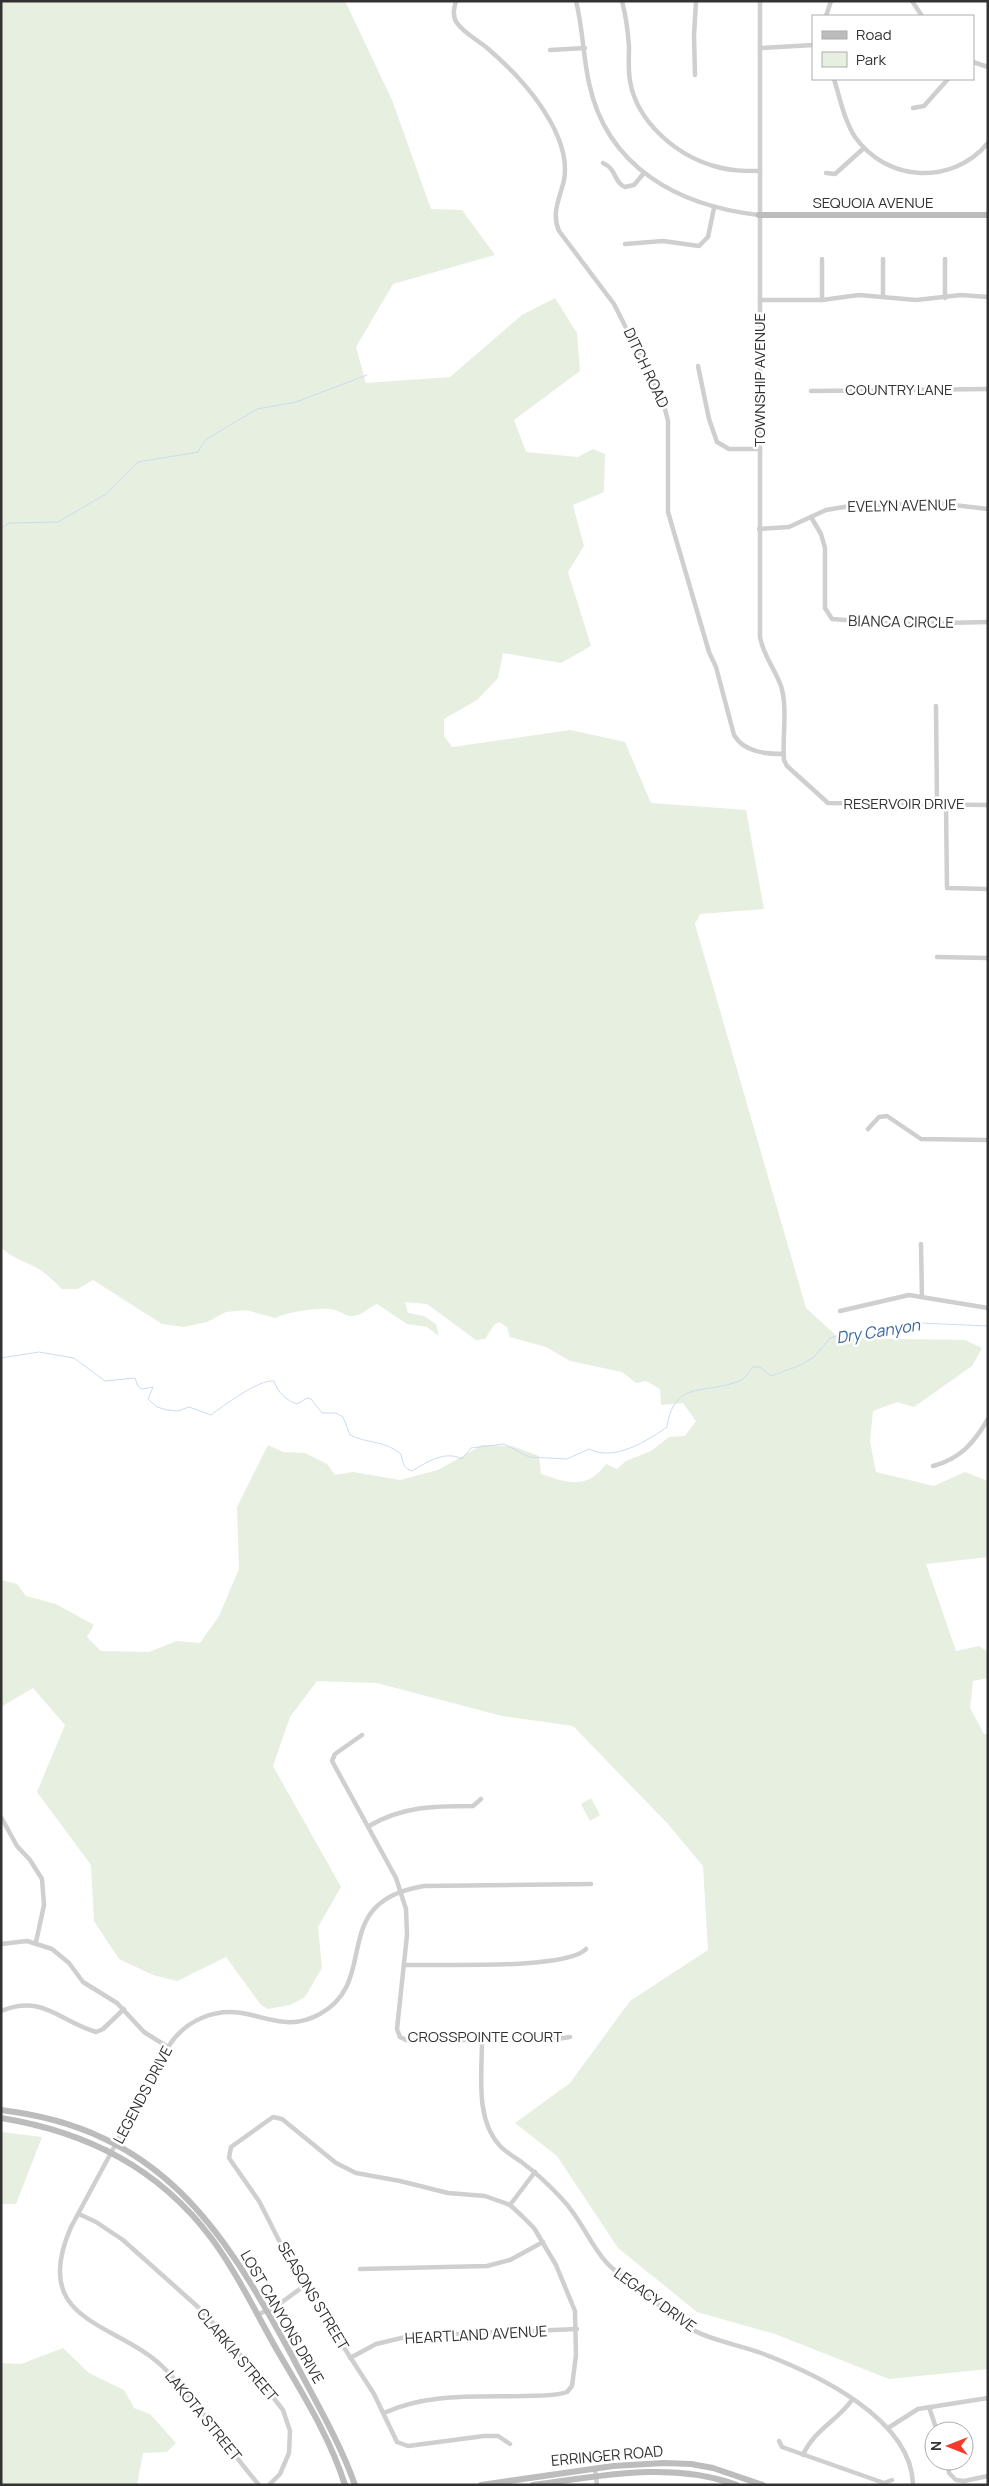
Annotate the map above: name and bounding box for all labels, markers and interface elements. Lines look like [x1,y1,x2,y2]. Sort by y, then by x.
legend [812,15,974,80]
text: Road [856,24,892,45]
text: Park [856,49,886,70]
street label: SEQUOIA AVENUE [813,192,934,213]
street label: TOWNSHIP AVENUE [749,313,770,447]
street label: DITCH ROAD [619,324,674,411]
street label: COUNTRY LANE [845,379,953,400]
street label: EVELYN AVENUE [847,494,957,517]
street label: BIANCA CIRCLE [848,610,954,633]
street label: RESERVOIR DRIVE [843,793,965,814]
water label: Dry Canyon [834,1313,922,1348]
street label: CROSSPOINTE COURT [408,2026,562,2047]
street label: LEGENDS DRIVE [108,2042,177,2147]
street label: SEASONS STREET [273,2237,354,2354]
street label: LOST CANYONS DRIVE [236,2246,329,2387]
street label: LEGACY DRIVE [610,2263,701,2337]
street label: CLARKIA STREET [192,2304,283,2406]
street label: HEARTLAND AVENUE [404,2320,548,2349]
street label: LAKOTA STREET [160,2366,246,2465]
north arrow [924,2421,974,2471]
street label: ERRINGER ROAD [550,2440,664,2471]
text: N [926,2441,945,2451]

